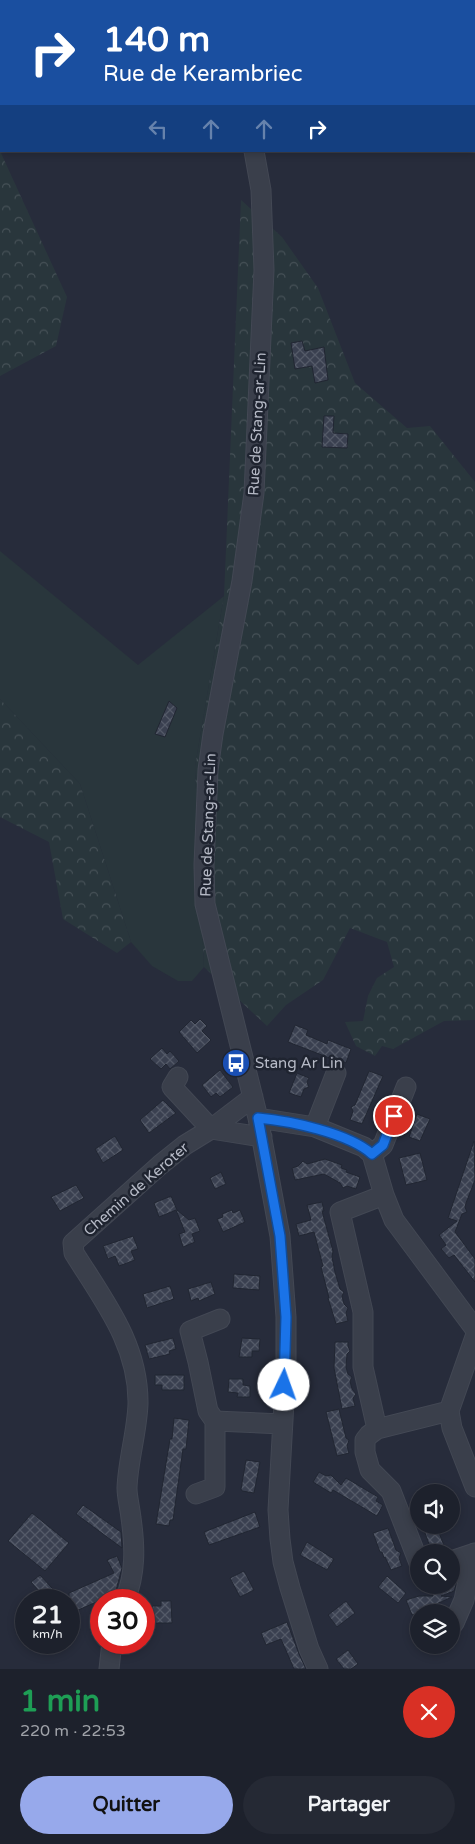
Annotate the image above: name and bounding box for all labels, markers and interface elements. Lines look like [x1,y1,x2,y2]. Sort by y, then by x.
text: 140 m [103,19,210,61]
icon: right [20,20,85,85]
text: Rue de Kerambriec [103,61,302,87]
icon: left [144,115,172,143]
icon: ahead [197,115,225,143]
icon: ahead [250,115,278,143]
icon: right [303,115,331,143]
street label: Rue de Stang-ar-Lin [244,352,270,496]
street label: Rue de Stang-ar-Lin [196,753,220,897]
bus stop icon: Stang Ar Lin [221,1048,251,1078]
place label: Stang Ar Lin [255,1054,343,1072]
pin [373,1095,415,1137]
icon: arrive [380,1102,408,1130]
street label: Chemin de Keroter [80,1138,192,1240]
position arrow [257,1358,309,1410]
map controls [410,1484,460,1654]
button: sound [410,1484,460,1534]
button: search [410,1544,460,1594]
speed limit sign: 30 [90,1589,155,1654]
text: 21 [32,1600,63,1630]
button: layers [410,1604,460,1654]
text: km/h [32,1627,63,1641]
text: 1 min [20,1683,100,1720]
button: close [403,1686,455,1738]
text: 220 m · 22:53 [20,1721,126,1741]
button: Quitter [20,1776,233,1834]
button: Partager [243,1776,455,1834]

